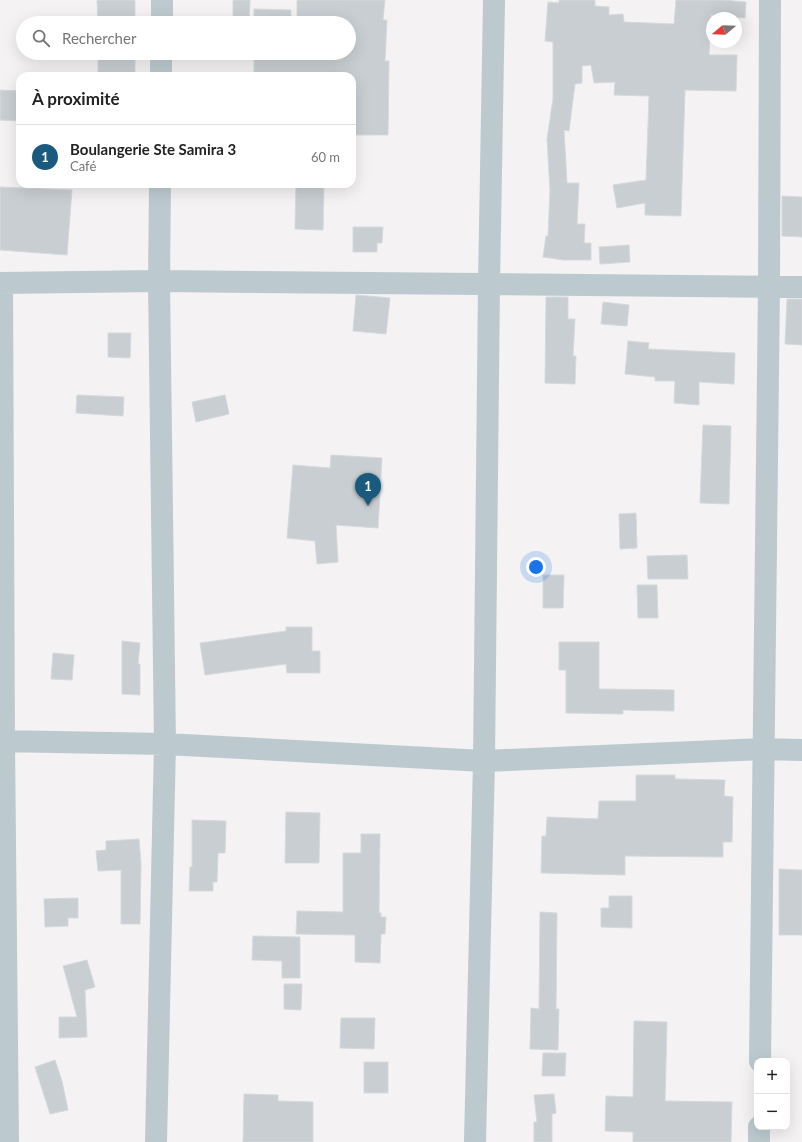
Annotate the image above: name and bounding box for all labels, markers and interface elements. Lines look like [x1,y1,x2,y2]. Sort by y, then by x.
north arrow [706,12,742,48]
search box [16,16,356,60]
icon: search [30,27,52,49]
text: Rechercher [62,29,136,47]
text: À proximité [32,88,120,109]
text: Boulangerie Ste Samira 3 [70,140,236,158]
text: 1 [41,149,49,165]
text: 60 m [311,149,340,165]
text: Café [70,158,96,174]
pin: 1 [355,473,381,506]
your location [526,557,546,577]
map controls [754,1058,790,1130]
button: + [754,1058,790,1094]
button: − [754,1094,790,1130]

